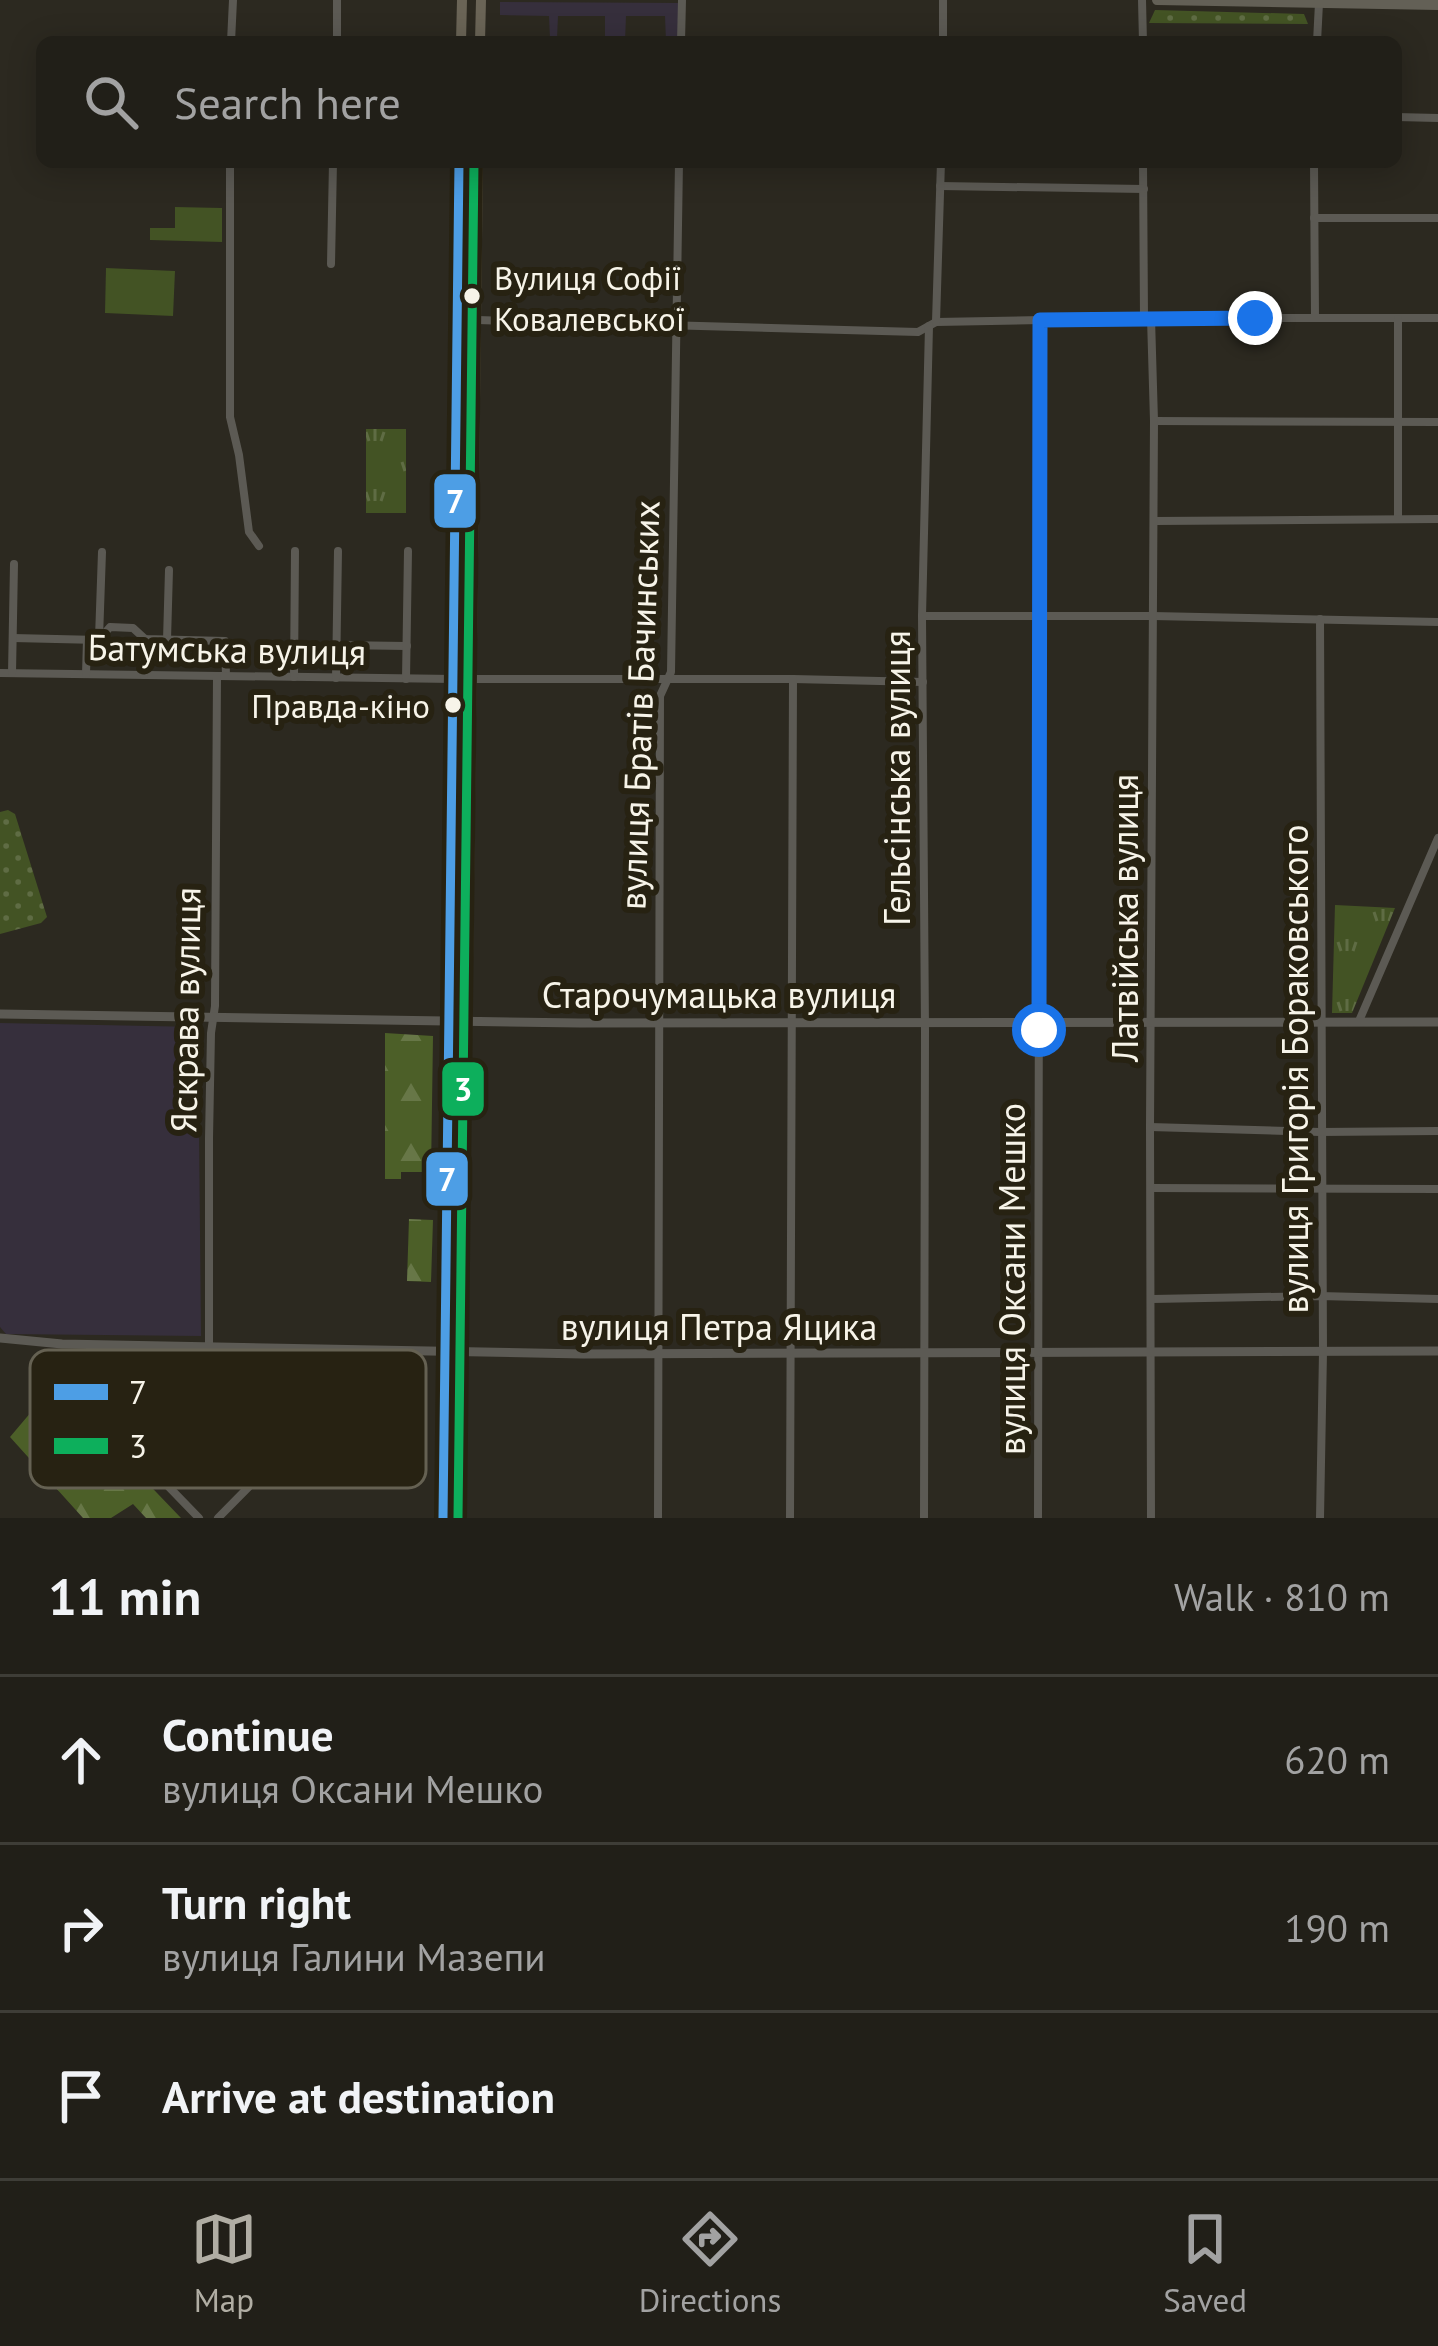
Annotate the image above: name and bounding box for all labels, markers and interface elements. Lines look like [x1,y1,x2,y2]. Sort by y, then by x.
search box [36,36,1402,168]
icon: search [78,69,144,135]
text: Search here [174,73,401,131]
place label: Вулиця Софії Ковалевської [494,256,685,340]
marker: Вулиця Софії Ковалевської [461,285,483,307]
route end [1228,291,1282,345]
line badge: 7 [432,472,478,530]
text: 7 [446,479,464,522]
street label: вулиця Братів Бачинських [608,499,670,911]
street label: Батумська вулиця [87,623,367,675]
street label: Гельсінська вулиця [873,630,920,926]
place label: Правда-кіно [251,684,430,727]
marker: Правда-кіно [442,694,464,716]
street label: Латвійська вулиця [1101,774,1148,1063]
street label: вулиця Григорія Бораковського [1271,825,1318,1313]
street label: Яскрава вулиця [159,887,211,1133]
street label: Старочумацька вулиця [542,971,896,1018]
route start [1012,1003,1066,1057]
line badge: 3 [440,1060,486,1118]
text: 3 [454,1067,472,1110]
street label: вулиця Оксани Мешко [988,1103,1035,1455]
line badge: 7 [424,1150,470,1208]
text: 7 [438,1157,456,1200]
street label: вулиця Петра Яцика [561,1303,877,1350]
legend [30,1350,426,1488]
text: 7 [129,1370,147,1413]
text: 3 [129,1424,147,1467]
text: 11 min [48,1563,201,1629]
text: Walk · 810 m [1174,1571,1390,1622]
text: Continue [162,1705,334,1763]
icon: ahead [48,1727,114,1793]
text: 620 m [1284,1734,1390,1785]
text: вулиця Оксани Мешко [162,1763,543,1814]
text: Turn right [162,1873,351,1931]
icon: right [48,1895,114,1961]
text: 190 m [1284,1902,1390,1953]
text: вулиця Галини Мазепи [162,1931,546,1982]
icon: arrive [48,2063,114,2129]
text: Arrive at destination [162,2067,555,2125]
tab: Map [191,2206,257,2321]
tab: Directions [639,2206,781,2321]
tab: Saved [1163,2206,1247,2321]

